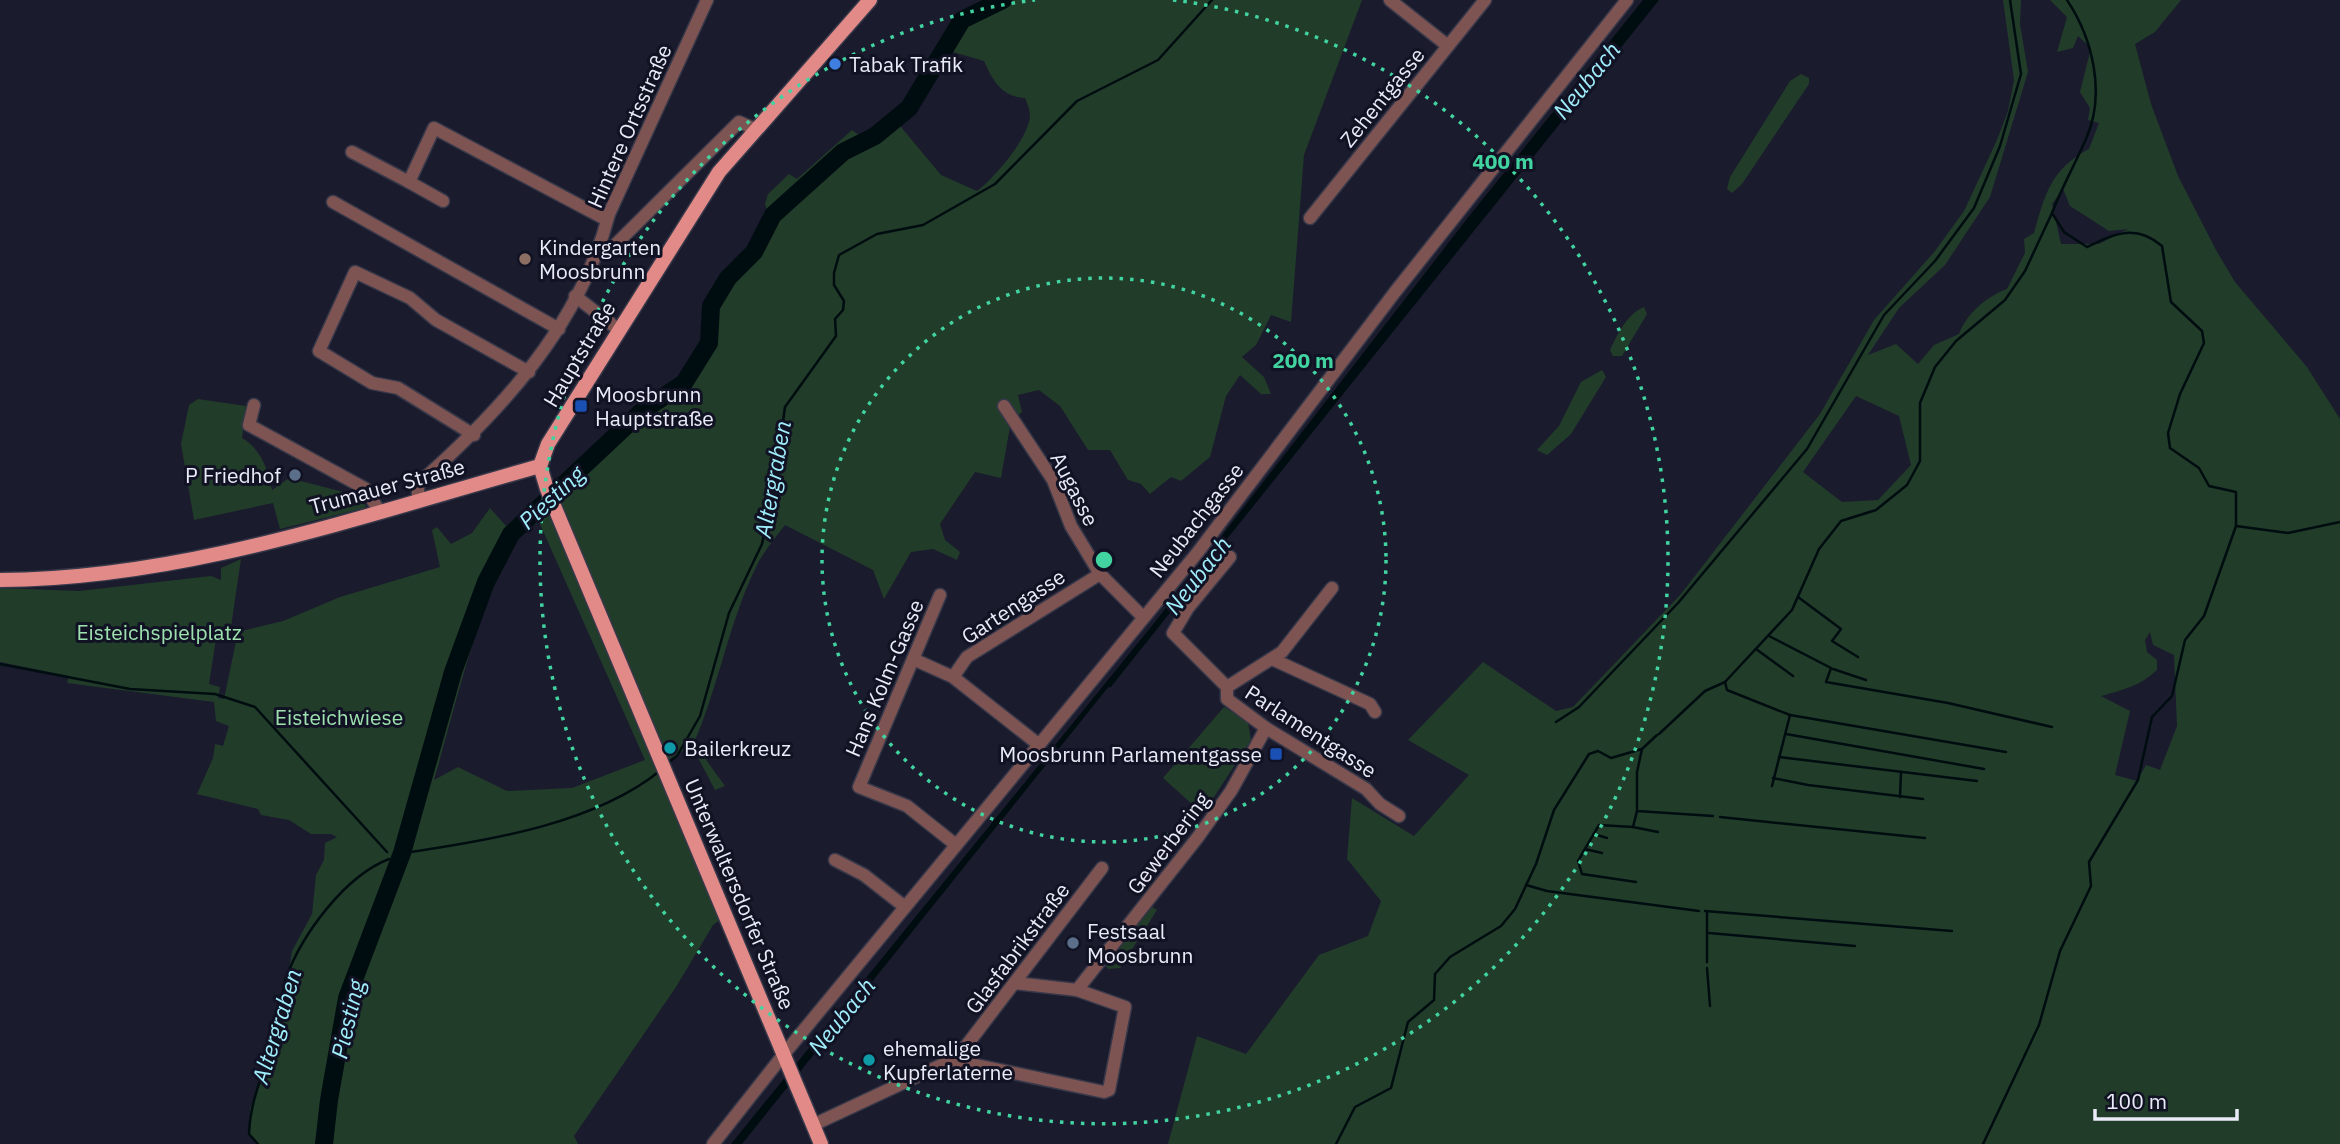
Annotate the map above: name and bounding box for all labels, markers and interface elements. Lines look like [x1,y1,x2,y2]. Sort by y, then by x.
water label: Neubach [1546,35,1626,125]
street label: Hintere Ortsstraße [580,40,678,212]
street label: Zehentgasse [1333,41,1431,153]
place label: Tabak Trafik [849,50,963,78]
marker: Tabak Trafik [827,56,843,72]
text: 400 m [1472,147,1534,175]
place label: Kindergarten Moosbrunn [539,233,661,285]
marker: Kindergarten Moosbrunn [517,251,533,267]
street label: Hauptstraße [536,296,622,412]
text: 200 m [1272,346,1334,374]
place label: Moosbrunn Hauptstraße [595,380,714,432]
marker: Moosbrunn Hauptstraße [573,398,589,414]
water label: Altergraben [747,418,797,541]
street label: Augasse [1044,447,1106,531]
street label: Trumauer Straße [306,452,468,520]
water label: Piesting [512,458,591,535]
street label: Neubachgasse [1144,458,1248,582]
place label: P Friedhof [185,461,281,489]
marker: P Friedhof [287,467,303,483]
water label: Neubach [1158,531,1236,619]
centre of rings [1092,548,1116,572]
street label: Gartengasse [956,562,1070,650]
street label: Hans Kolm-Gasse [838,595,930,761]
park label: Eisteichspielplatz [76,618,242,646]
street label: Parlamentgasse [1240,678,1382,784]
park label: Eisteichwiese [275,703,403,731]
place label: Bailerkreuz [684,734,791,762]
marker: Bailerkreuz [662,740,678,756]
place label: Moosbrunn Parlamentgasse [999,740,1262,768]
marker: Moosbrunn Parlamentgasse [1268,746,1284,762]
street label: Unterwaltersdorfer Straße [679,774,801,1014]
street label: Gewerbering [1120,786,1216,900]
street label: Glasfabrikstraße [959,877,1075,1019]
place label: Festsaal Moosbrunn [1087,917,1193,969]
marker: Festsaal Moosbrunn [1065,935,1081,951]
water label: Altergraben [244,965,308,1088]
water label: Neubach [801,971,881,1061]
water label: Piesting [323,975,371,1061]
place label: ehemalige Kupferlaterne [883,1034,1013,1086]
marker: ehemalige Kupferlaterne [861,1052,877,1068]
scale bar [2095,1078,2237,1122]
text: 100 m [2106,1087,2167,1115]

